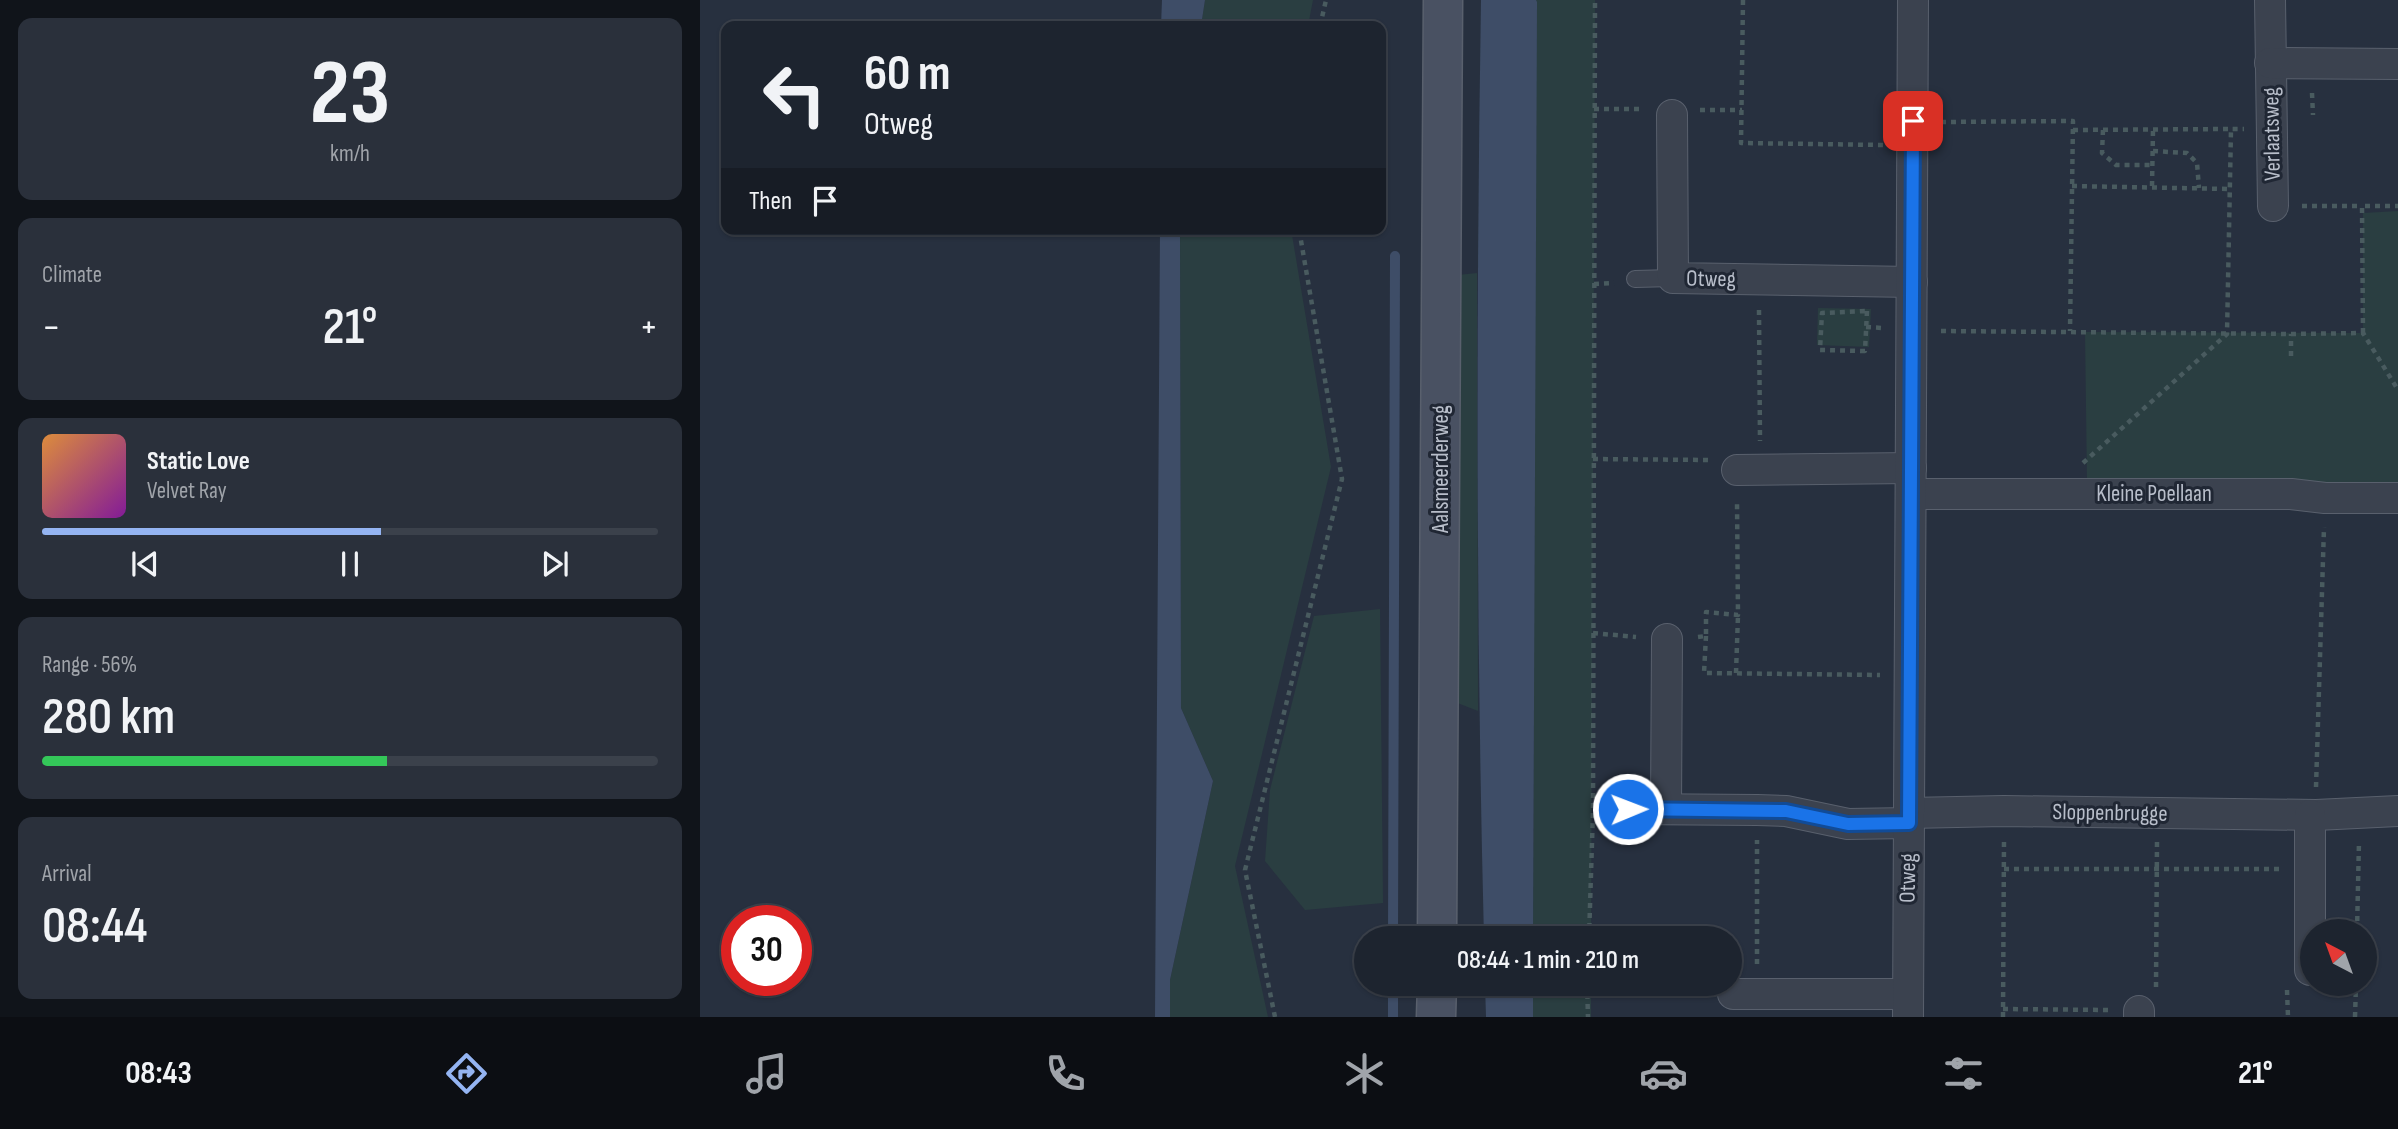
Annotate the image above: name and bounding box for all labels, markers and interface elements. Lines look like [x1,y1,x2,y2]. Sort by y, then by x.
text: 23 [310,40,390,149]
text: 60 m [864,45,951,104]
icon: left [749,49,840,140]
street label: Verlaatsweg [2257,87,2287,181]
pin [1883,91,1943,151]
icon: arrive [1894,102,1932,140]
text: Otweg [864,105,933,144]
text: km/h [330,140,370,168]
icon: arrive [806,182,844,220]
text: Then [749,186,792,217]
text: Climate [42,261,102,289]
street label: Otweg [1686,265,1736,293]
text: 21° [323,296,377,359]
text: − [42,305,61,350]
text: + [639,305,658,350]
street label: Aalsmeerderweg [1427,405,1455,534]
text: Static Love [147,446,250,477]
text: Velvet Ray [147,477,227,505]
street label: Kleine Poellaan [2096,480,2212,508]
icon: previous [126,545,164,583]
icon: pause [331,545,369,583]
icon: next [536,545,574,583]
text: Range · 56% [42,651,137,679]
text: 280 km [42,686,175,749]
position arrow [1591,772,1665,846]
street label: Sloppenbrugge [2052,798,2168,828]
street label: Otweg [1894,853,1922,903]
text: Arrival [42,860,91,888]
text: 08:44 [42,895,147,958]
speed limit sign: 30 [721,905,812,996]
north arrow [2300,919,2376,996]
map controls [2300,919,2377,996]
text: 08:44 · 1 min · 210 m [1457,945,1639,976]
icon: directions [442,1049,491,1098]
icon: music [742,1049,791,1098]
icon: phone [1041,1049,1090,1098]
icon: climate [1340,1049,1389,1098]
icon: car [1639,1049,1688,1098]
icon: filters [1939,1049,1988,1098]
text: 08:43 [125,1054,192,1093]
text: 21° [2238,1054,2273,1093]

